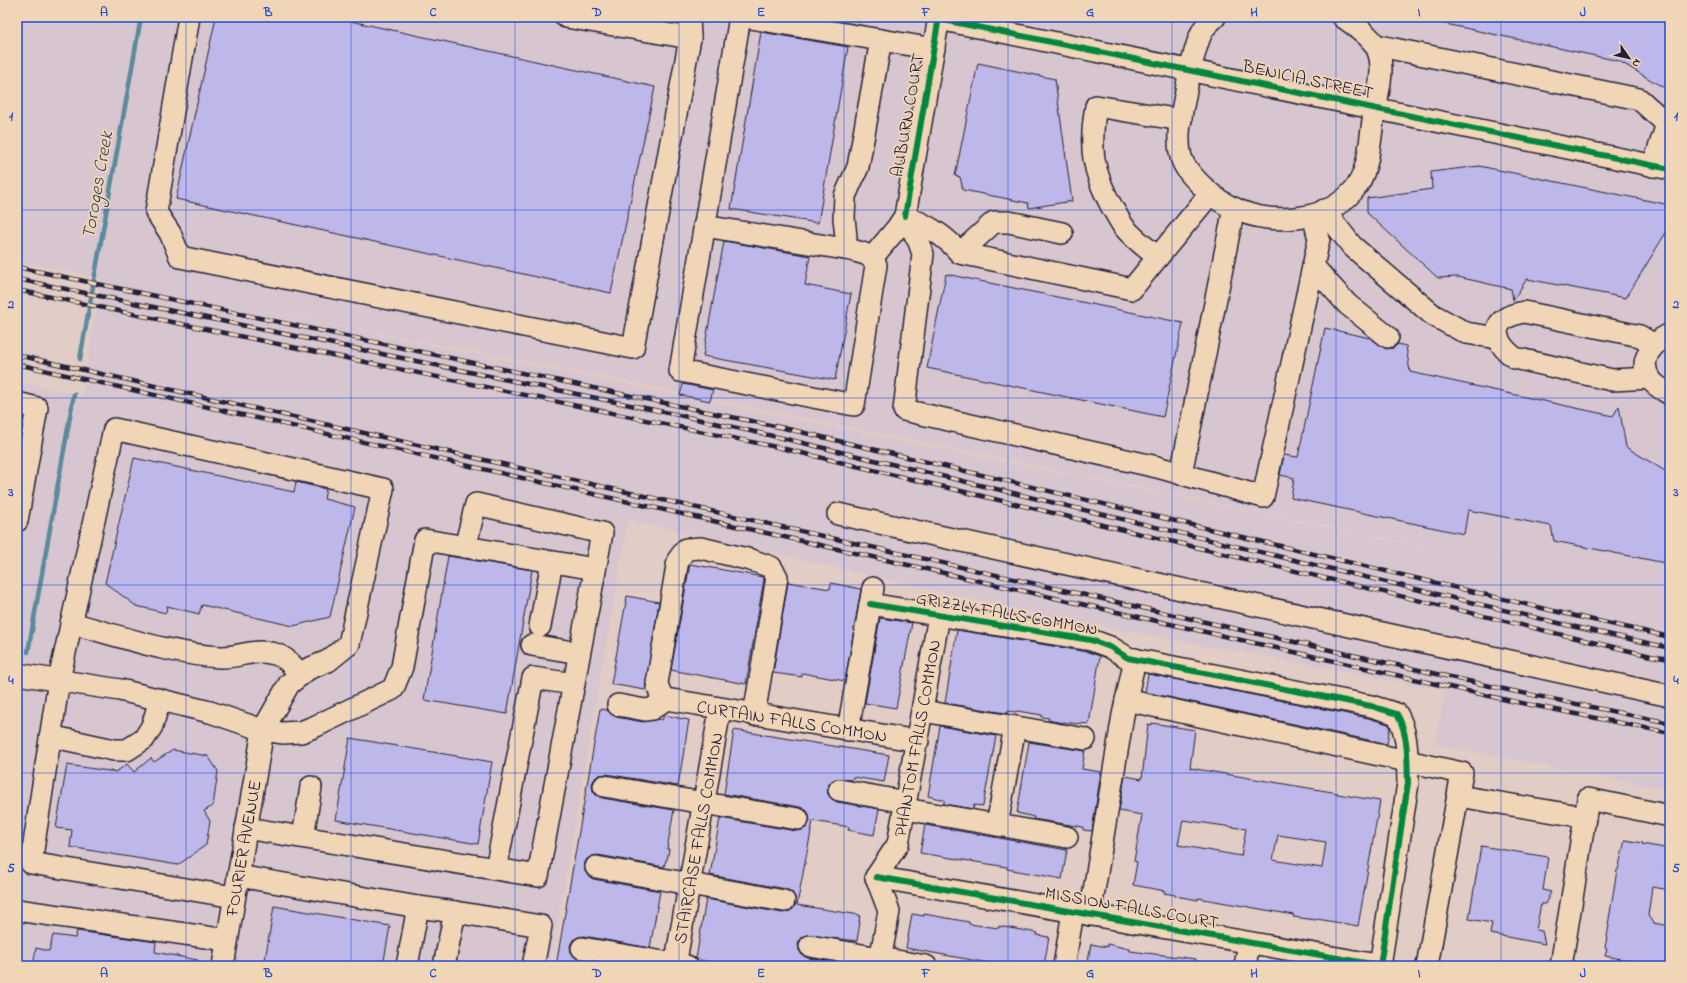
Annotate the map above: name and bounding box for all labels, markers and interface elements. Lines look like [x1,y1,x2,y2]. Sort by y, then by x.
text: A [100,3,108,22]
text: B [263,3,273,22]
text: C [429,3,437,22]
text: D [591,3,602,22]
text: E [757,3,765,22]
text: F [921,3,931,22]
text: G [1086,3,1094,22]
text: H [1250,3,1258,22]
text: I [1417,3,1421,22]
text: J [1580,3,1586,22]
north arrow [1609,38,1649,78]
street label: AUBURN COURT [885,51,933,179]
street label: BENICIA STREET [1239,54,1375,108]
text: N [1628,55,1645,71]
text: 1 [9,107,14,126]
text: 1 [1674,107,1679,126]
water label: Toroges Creek [76,129,122,242]
text: 2 [7,295,15,314]
text: 2 [1672,295,1680,314]
text: 3 [7,483,14,502]
text: 3 [1672,483,1679,502]
street label: GRIZZLY FALLS COMMON [914,586,1100,644]
street label: PHANTOM FALLS COMMON [889,638,949,839]
text: 4 [7,671,14,690]
text: 4 [1672,671,1679,690]
street label: CURTAIN FALLS COMMON [695,695,889,751]
street label: STAIRCASE FALLS COMMON [669,731,731,946]
street label: FOURIER AVENUE [220,778,270,919]
text: 5 [7,859,15,878]
text: 5 [1672,859,1680,878]
street label: MISSION FALLS COURT [1043,881,1221,937]
text: A [100,964,108,983]
text: B [263,964,273,983]
text: C [429,964,437,983]
text: D [591,964,602,983]
text: E [757,964,765,983]
text: F [921,964,931,983]
text: G [1086,964,1094,983]
text: H [1250,964,1258,983]
text: I [1417,964,1421,983]
text: J [1580,964,1586,983]

